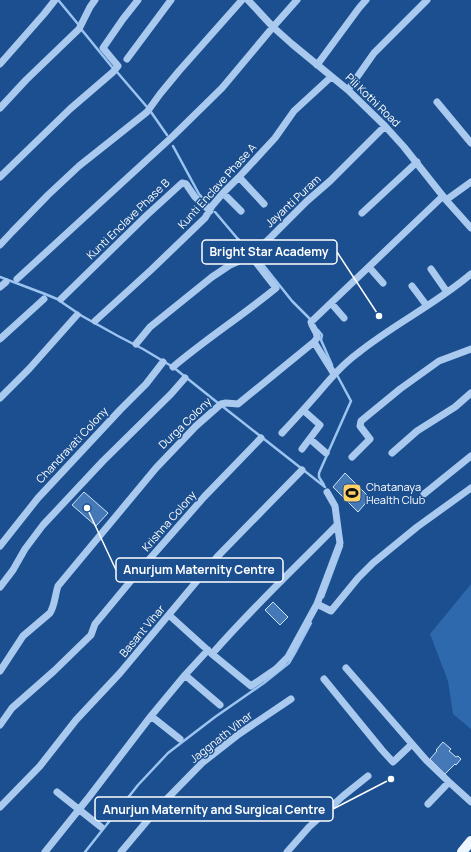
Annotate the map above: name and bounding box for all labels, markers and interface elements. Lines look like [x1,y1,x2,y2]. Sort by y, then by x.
street label: Pili Kothi Road [343,70,404,130]
street label: Kunti Enclave Phase A [174,140,259,232]
street label: Jayanti Puram [262,171,324,230]
street label: Kunti Enclave Phase B [83,175,173,262]
callout: Bright Star Academy [202,240,337,264]
text: Bright Star Academy [210,243,329,260]
street label: Durga Colony [155,393,214,452]
street label: Chandravati Colony [32,403,111,486]
place label: Chatanaya Health Club [366,479,426,507]
sports icon: Chatanaya Health Club [341,482,363,504]
street label: Krishna Colony [138,487,199,554]
callout: Anurjum Maternity Centre [116,558,283,582]
text: Anurjum Maternity Centre [123,561,275,578]
street label: Basant Vihar [115,602,168,660]
street label: Jaggnath Vihar [186,707,255,766]
callout: Anurjun Maternity and Surgical Centre [95,797,333,821]
text: Anurjun Maternity and Surgical Centre [103,801,325,818]

